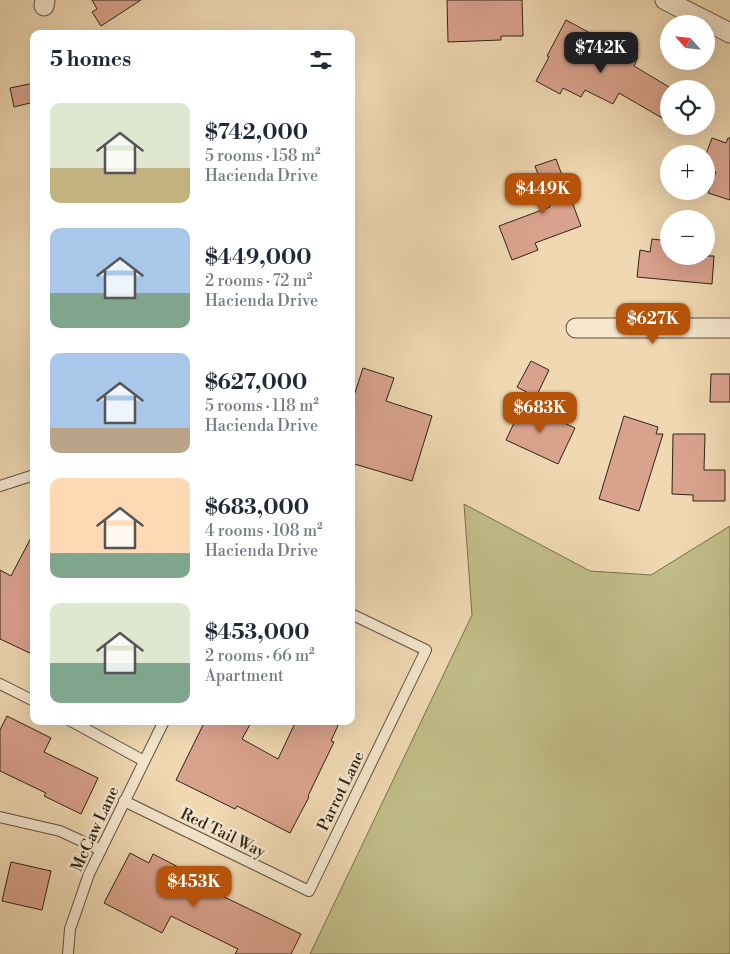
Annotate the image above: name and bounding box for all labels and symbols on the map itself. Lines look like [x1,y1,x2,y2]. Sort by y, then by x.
north arrow [660,15,715,70]
pin: $742K [566,32,636,74]
pin: $449K [508,172,578,215]
pin: $627K [618,302,688,345]
pin: $683K [505,392,575,434]
street label: Parrot Lane [313,748,369,834]
street label: McCaw Lane [67,783,123,875]
street label: Red Tail Way [177,804,269,862]
pin: $453K [159,866,229,908]

